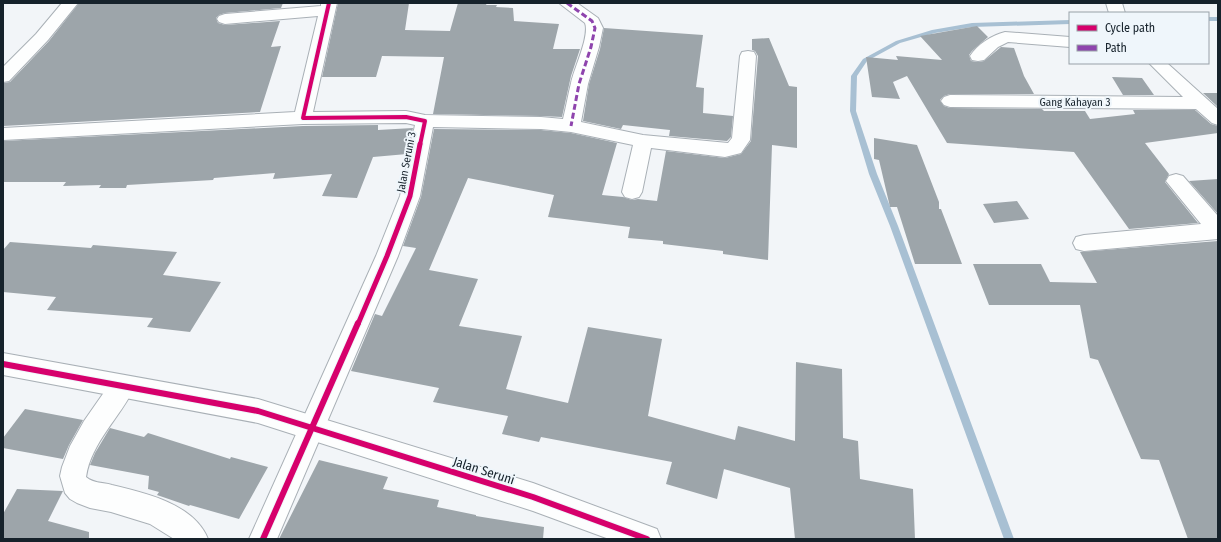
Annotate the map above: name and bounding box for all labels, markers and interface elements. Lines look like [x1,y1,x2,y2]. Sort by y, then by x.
legend [1069,12,1209,64]
text: Cycle path [1105,21,1155,35]
text: Path [1105,41,1127,55]
street label: Gang Kahayan 3 [1040,96,1110,109]
street label: Jalan Seruni 3 [394,131,419,194]
street label: Jalan Seruni [451,453,516,487]

